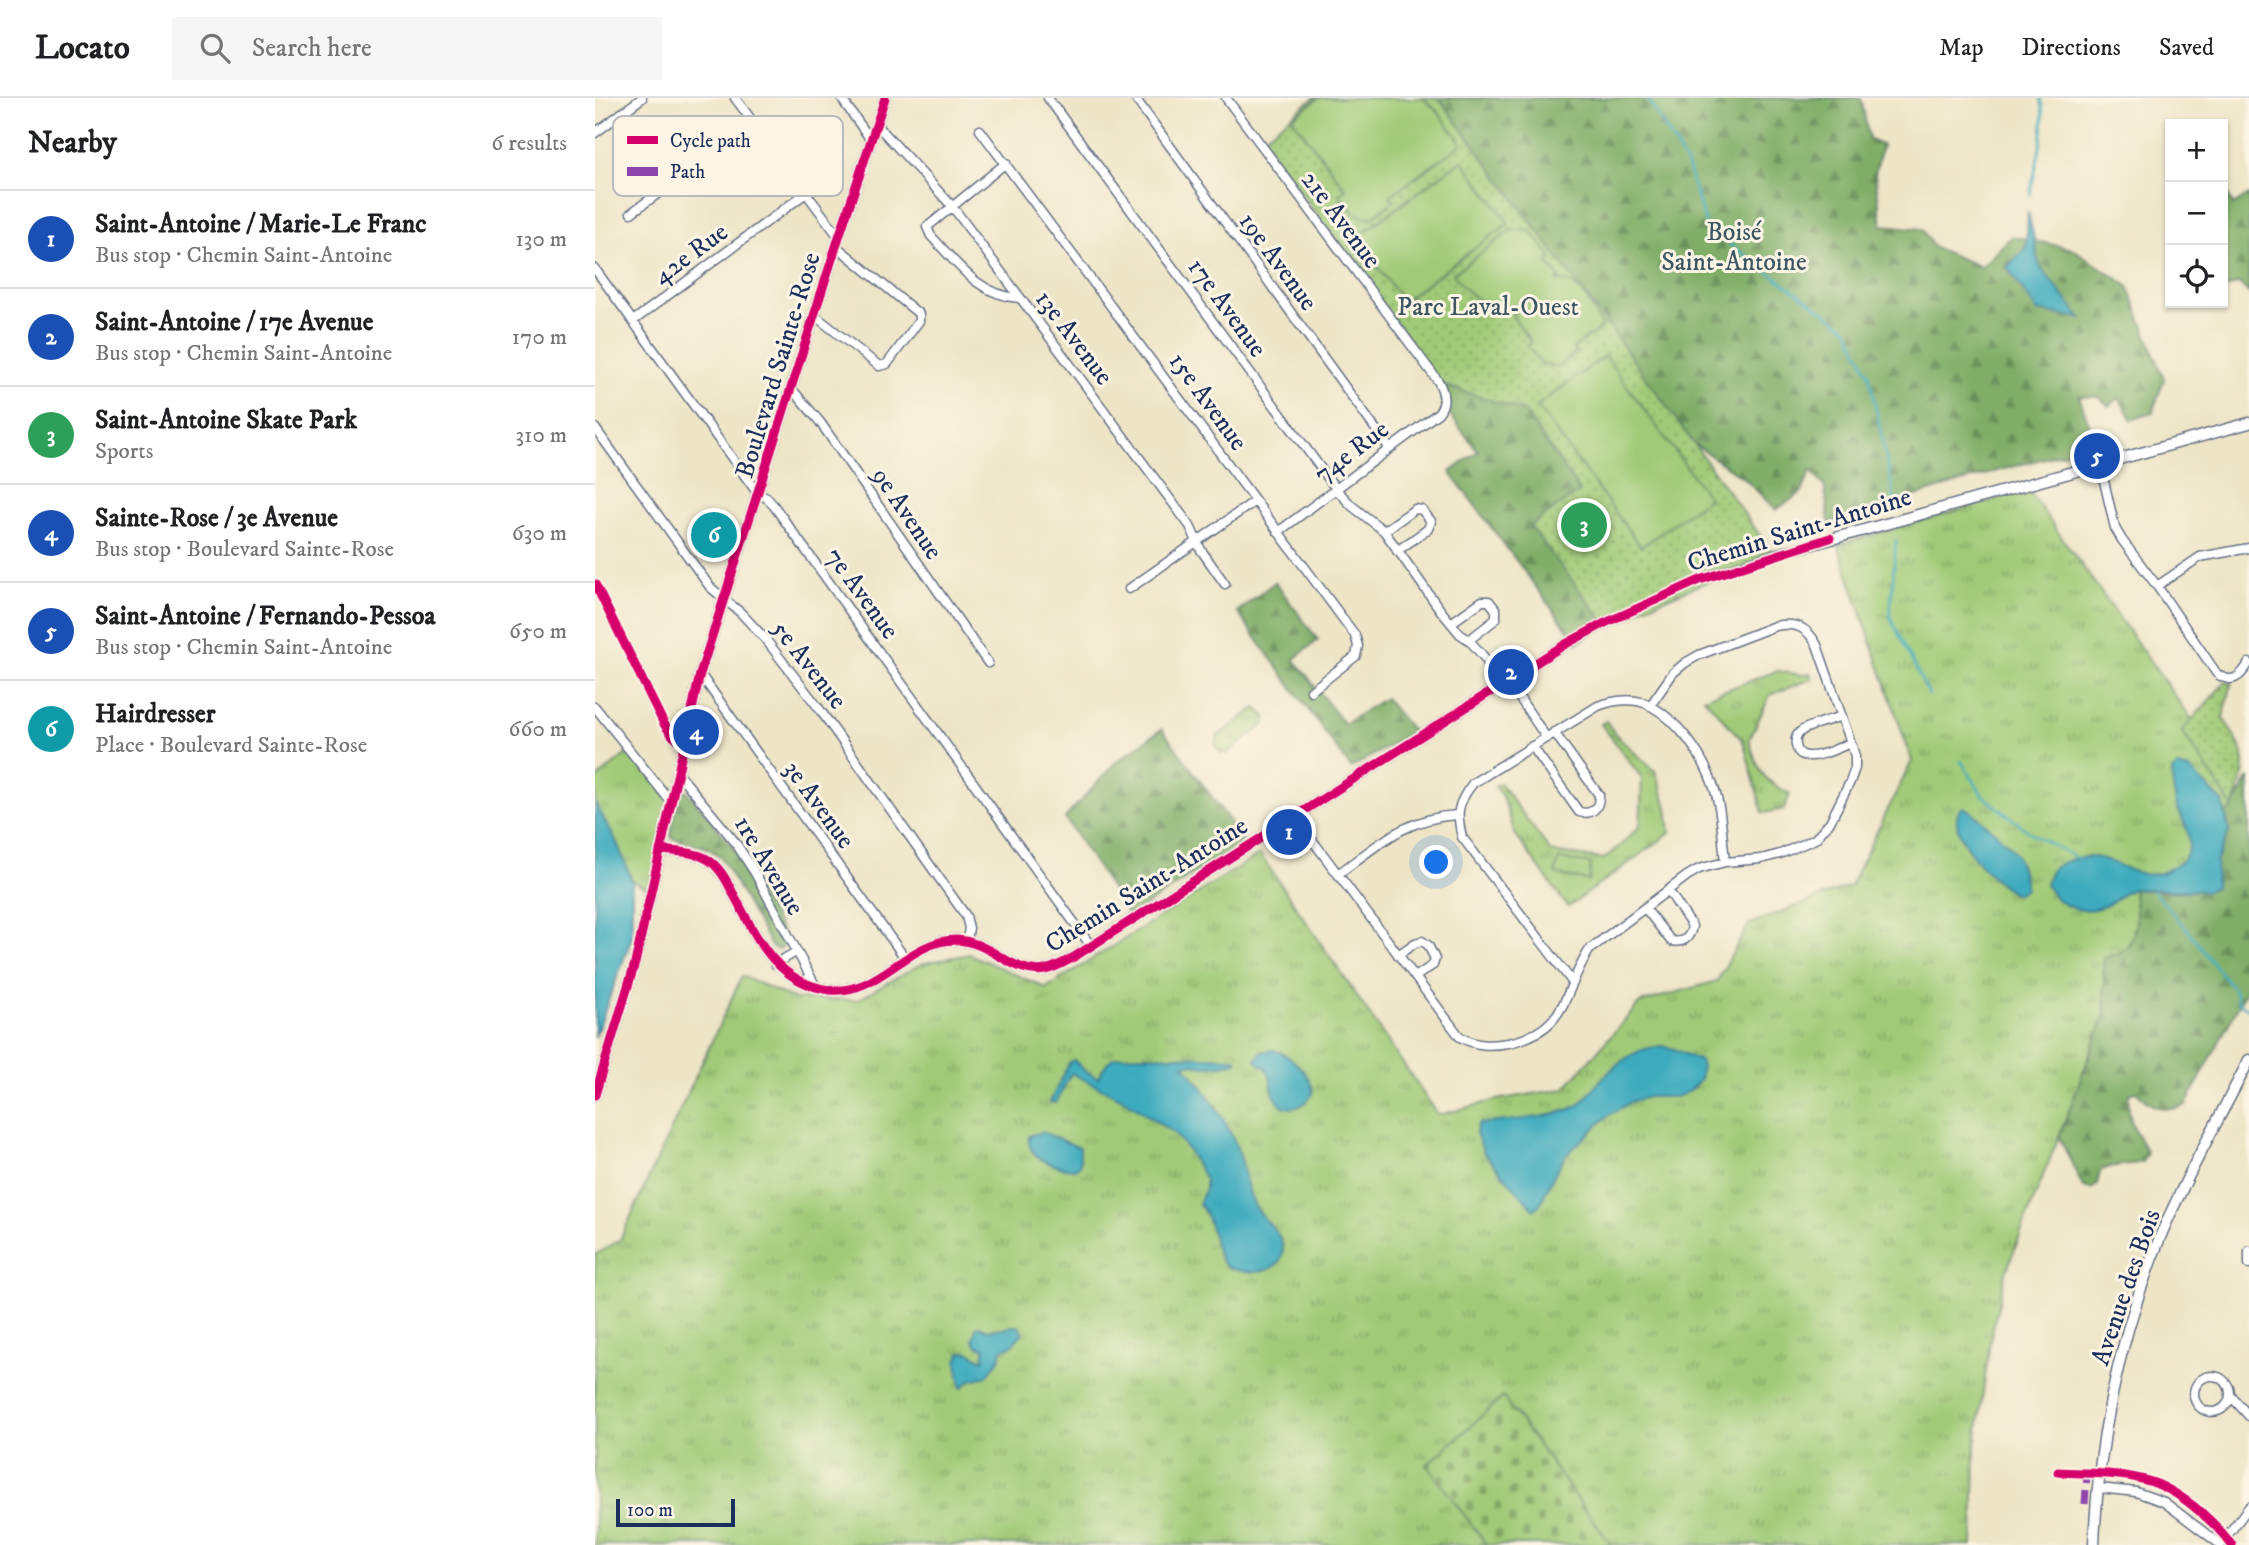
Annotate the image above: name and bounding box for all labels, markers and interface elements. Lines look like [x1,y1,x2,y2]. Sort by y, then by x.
search box [172,17,662,80]
text: Locato [35,28,130,69]
icon: search [196,29,234,67]
text: Search here [252,32,372,65]
text: Map [1939,33,1984,63]
text: Directions [2022,33,2121,63]
text: Saved [2159,33,2214,63]
legend [613,116,843,196]
map controls [2165,119,2228,308]
button: + [2165,119,2228,182]
text: Nearby [28,125,117,162]
text: 6 results [491,129,567,158]
text: Cycle path [670,130,751,153]
text: Path [670,161,705,184]
street label: 21e Avenue [1293,165,1388,275]
button: − [2165,182,2228,245]
street label: 19e Avenue [1231,206,1325,318]
text: Saint-Antoine / Marie-Le Franc [95,208,427,241]
street label: 42e Rue [647,216,735,292]
park label: Boisé Saint-Antoine [1661,216,1807,279]
text: 1 [47,225,55,254]
text: 130 m [515,225,567,254]
text: Bus stop · Chemin Saint-Antoine [95,241,392,270]
button: locate [2165,245,2228,308]
street label: Boulevard Sainte-Rose [728,248,828,482]
street label: 17e Avenue [1180,252,1274,364]
street label: 13e Avenue [1027,284,1120,392]
park label: Parc Laval-Ouest [1397,291,1579,324]
text: Saint-Antoine / 17e Avenue [95,306,373,339]
text: 2 [45,323,57,352]
text: 170 m [512,323,567,352]
text: Bus stop · Chemin Saint-Antoine [95,339,392,368]
street label: 15e Avenue [1161,346,1255,458]
text: Saint-Antoine Skate Park [95,404,357,437]
street label: 74e Rue [1308,413,1396,491]
text: 3 [47,421,55,450]
text: 310 m [515,421,567,450]
pin: 5 [2074,430,2120,482]
text: Sports [95,437,153,466]
street label: 9e Avenue [863,460,950,566]
street label: Chemin Saint-Antoine [1683,481,1916,580]
pin: 3 [1561,499,1607,551]
text: Sainte-Rose / 3e Avenue [95,502,338,535]
pin: 6 [691,509,737,561]
text: 4 [44,519,58,548]
text: 630 m [512,519,567,548]
text: Bus stop · Boulevard Sainte-Rose [95,535,394,564]
street label: 7e Avenue [818,542,906,646]
text: Saint-Antoine / Fernando-Pessoa [95,600,435,633]
street label: 5e Avenue [764,614,854,716]
text: 5 [45,617,57,646]
text: 650 m [509,617,567,646]
text: Bus stop · Chemin Saint-Antoine [95,633,392,662]
pin: 2 [1488,646,1534,698]
text: Hairdresser [95,698,215,731]
pin: 4 [673,706,719,758]
text: 6 [45,715,57,744]
text: 660 m [508,715,567,744]
text: Place · Boulevard Sainte-Rose [95,731,367,760]
street label: 3e Avenue [776,754,862,855]
pin: 1 [1266,806,1312,858]
street label: 1re Avenue [726,810,811,922]
street label: Chemin Saint-Antoine [1039,810,1254,961]
your location [1419,845,1453,879]
street label: Avenue des Bois [2084,1205,2169,1370]
scale bar [616,1496,735,1528]
text: 100 m [627,1499,673,1522]

